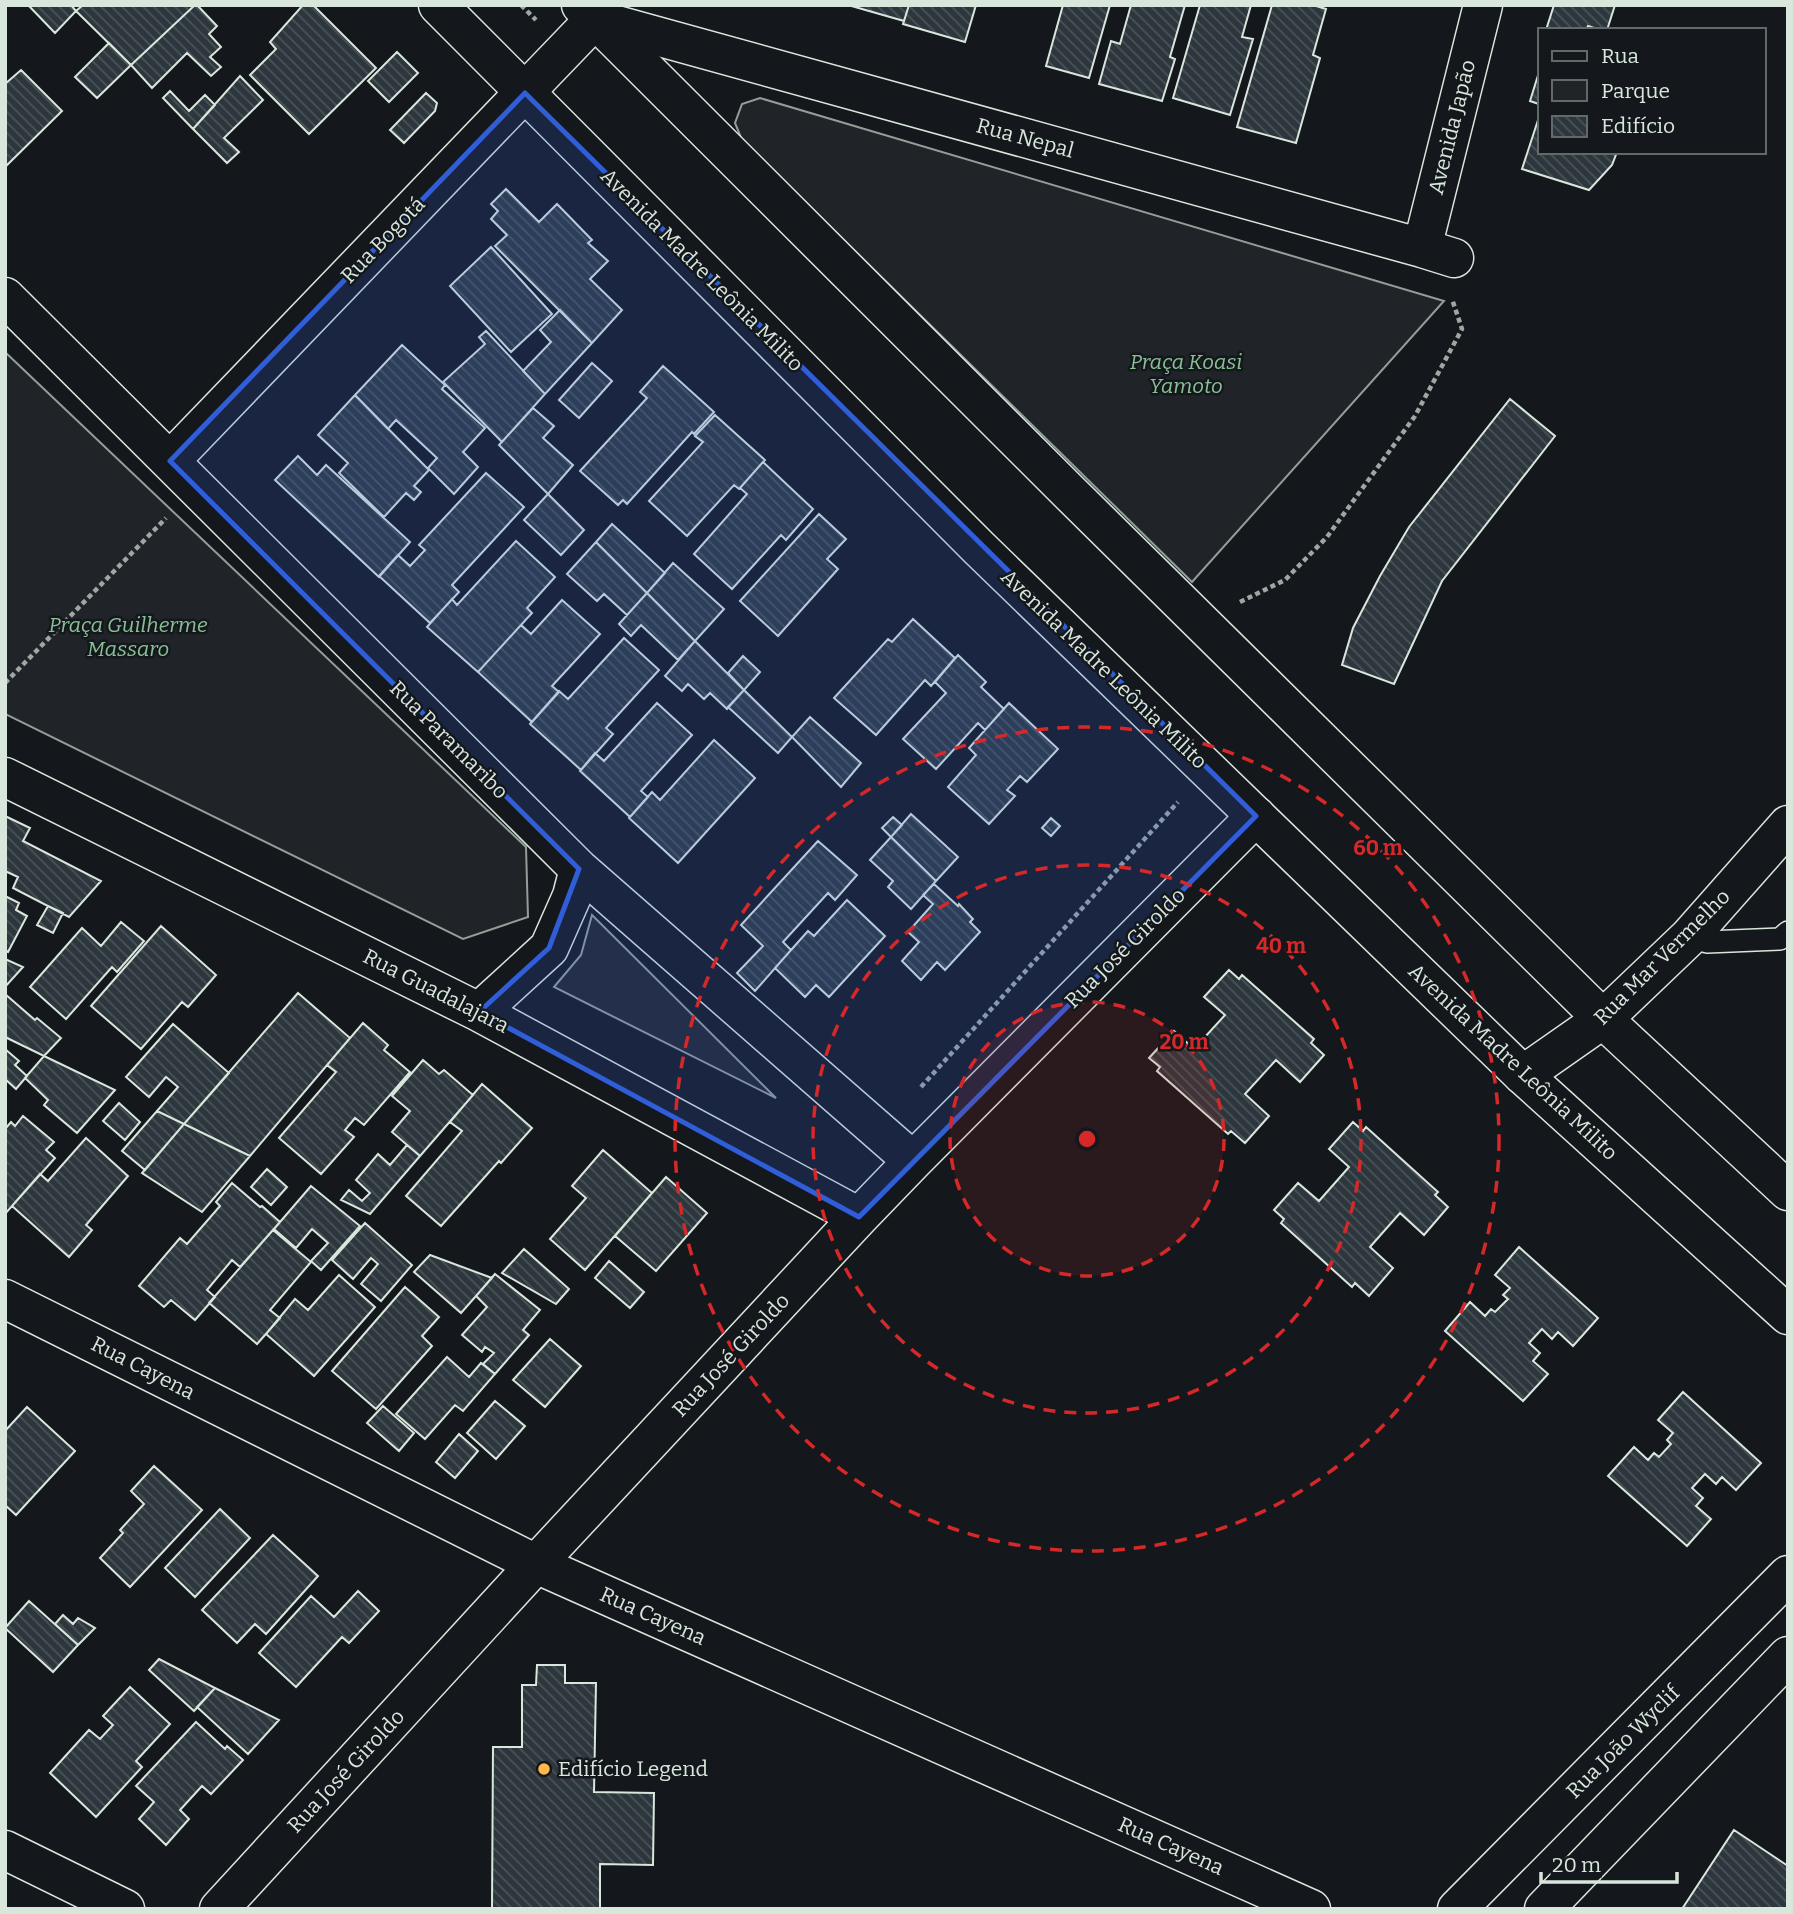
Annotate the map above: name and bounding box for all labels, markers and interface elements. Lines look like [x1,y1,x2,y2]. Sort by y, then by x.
legend [1538,28,1765,154]
text: Rua [1601,43,1639,69]
street label: Avenida Japão [1423,57,1481,197]
text: Parque [1601,78,1670,104]
street label: Rua Nepal [973,113,1077,163]
text: Edifício [1601,113,1675,139]
street label: Avenida Madre Leônia Milito [595,163,809,377]
street label: Rua Bogotá [335,191,431,289]
park label: Praça Koasi Yamoto [1130,349,1242,399]
street label: Avenida Madre Leônia Milito [995,564,1213,774]
park label: Praça Guilherme Massaro [48,612,208,662]
street label: Rua Paramaribo [384,675,514,805]
text: 60 m [1353,835,1403,861]
street label: Rua José Giroldo [1059,882,1191,1014]
street label: Rua Mar Vermelho [1589,884,1735,1030]
text: 40 m [1256,933,1306,959]
street label: Rua Guadalajara [359,943,514,1039]
street label: Avenida Madre Leônia Milito [1403,958,1623,1166]
text: 20 m [1160,1029,1208,1055]
centre of rings [1075,1127,1099,1151]
street label: Rua José Giroldo [667,1288,795,1422]
street label: Rua Cayena [87,1331,200,1405]
street label: Rua Cayena [596,1581,710,1651]
street label: Rua João Wyclif [1561,1679,1686,1804]
street label: Rua José Giroldo [282,1704,410,1838]
place label: Edifício Legend [558,1756,708,1782]
marker: Edifício Legend [536,1761,552,1777]
street label: Rua Cayena [1114,1811,1228,1881]
scale bar [1541,1840,1678,1884]
text: 20 m [1552,1852,1601,1878]

